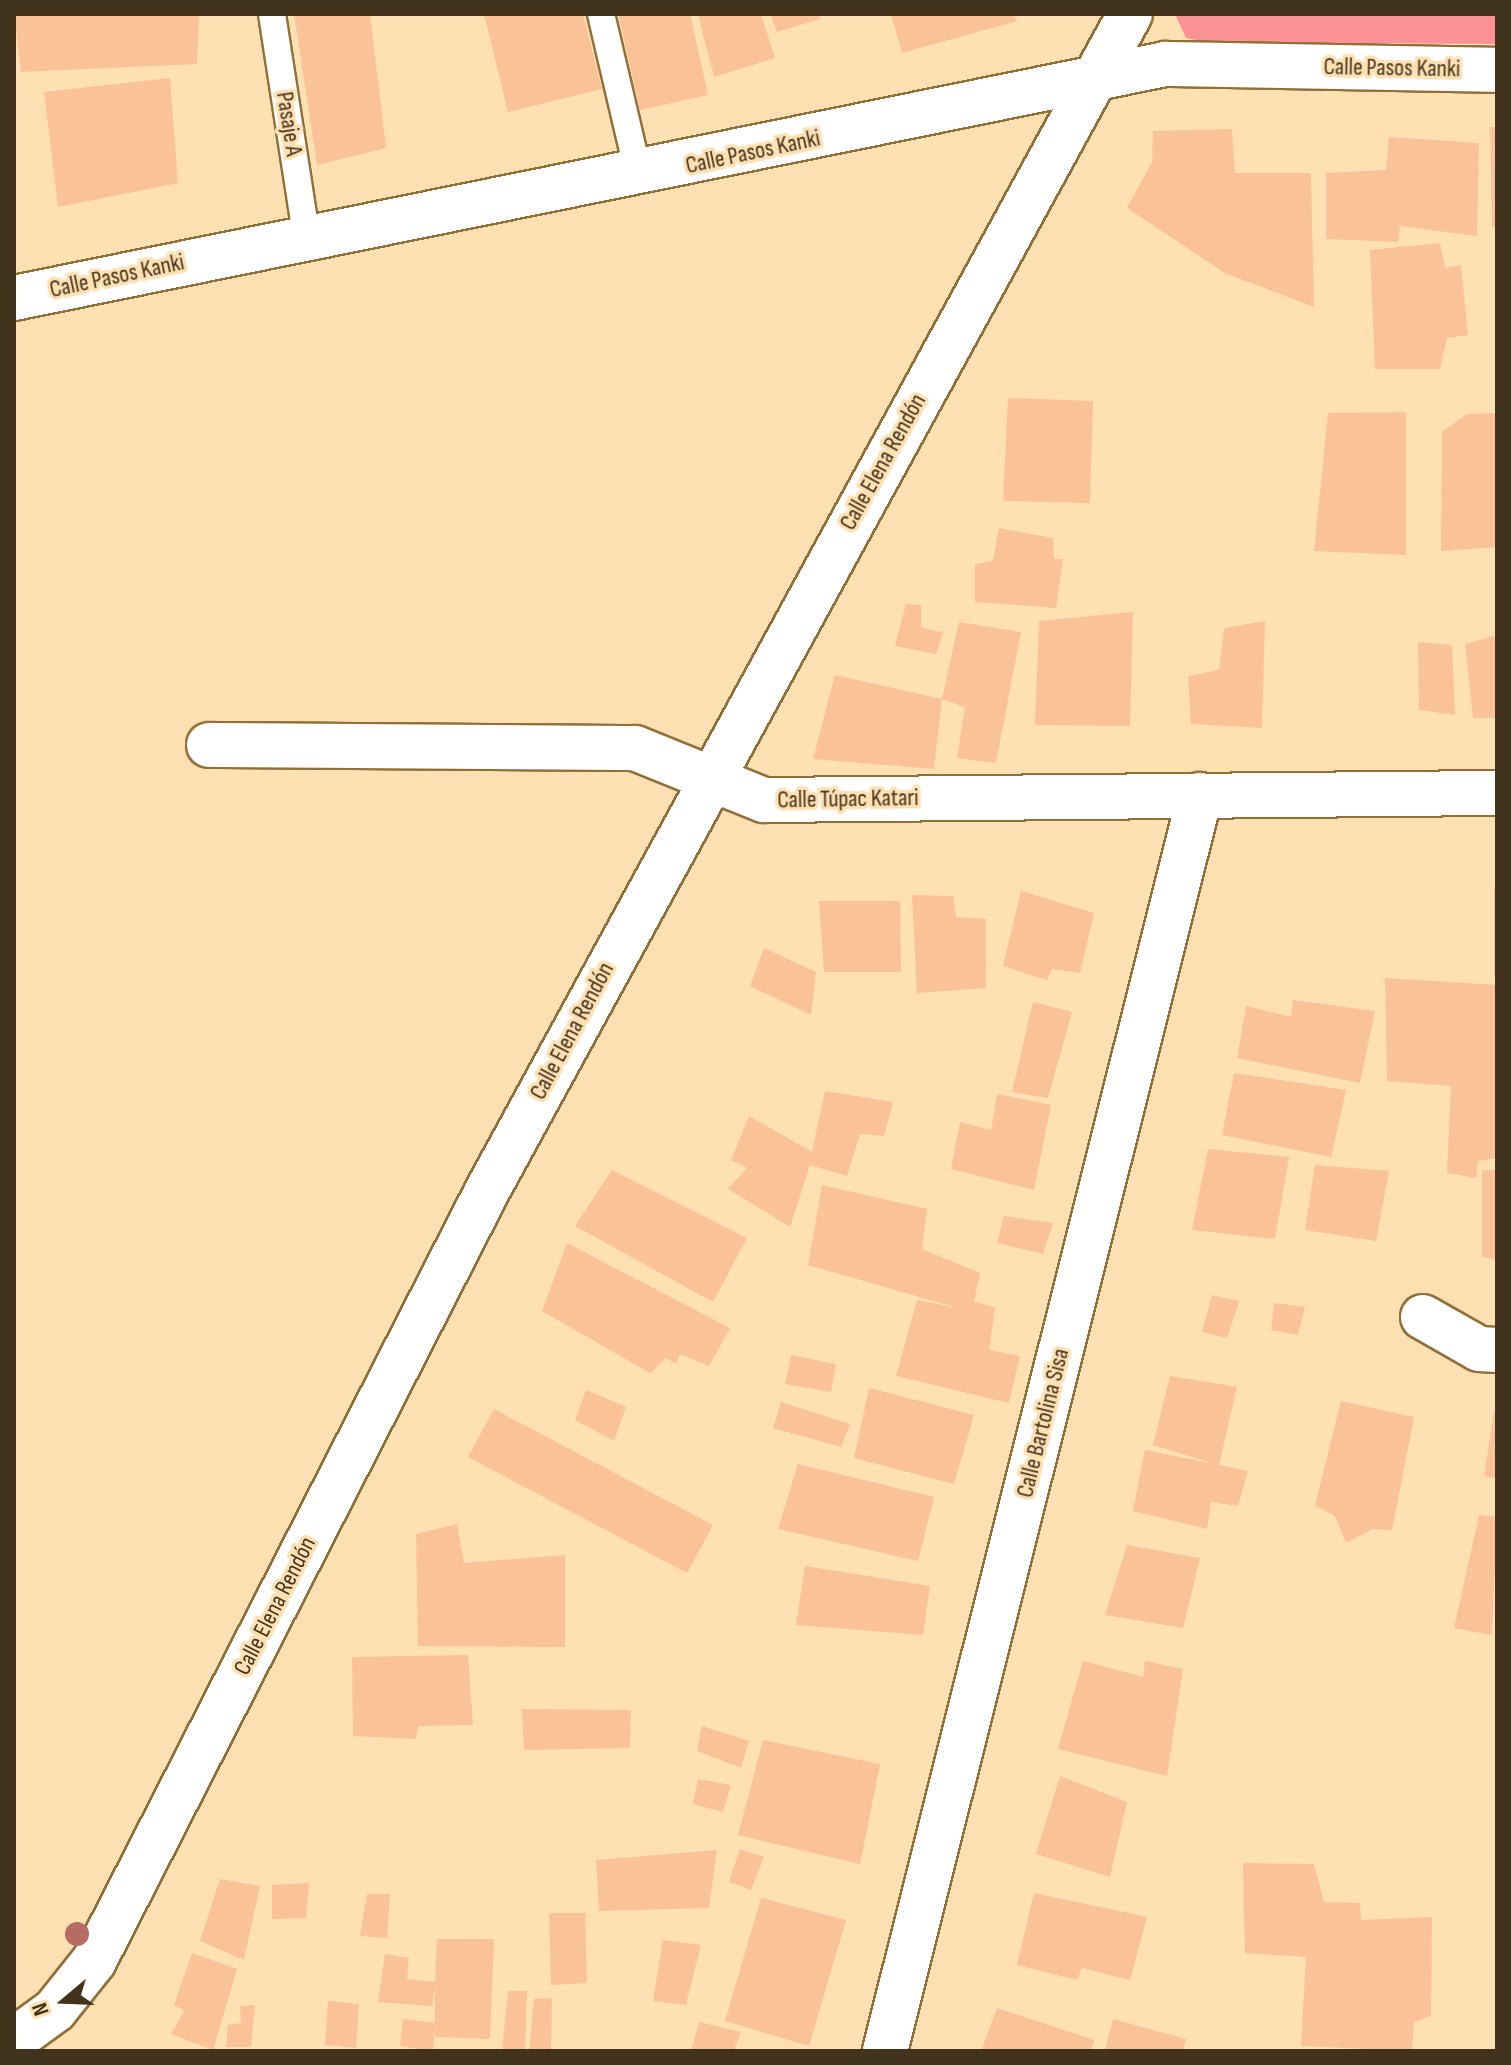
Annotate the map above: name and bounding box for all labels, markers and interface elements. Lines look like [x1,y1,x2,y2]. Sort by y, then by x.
street label: Calle Pasos Kanki [1323,52,1461,84]
street label: Pasaje A [270,90,308,158]
street label: Calle Pasos Kanki [683,124,823,180]
street label: Calle Pasos Kanki [47,248,187,304]
street label: Calle Elena Rendón [834,389,932,535]
street label: Calle Túpac Katari [777,783,919,815]
street label: Calle Elena Rendón [524,958,620,1104]
street label: Calle Bartolina Sisa [1011,1346,1075,1500]
street label: Calle Elena Rendón [228,1532,322,1680]
north arrow [24,1961,104,2041]
text: N [26,1999,56,2019]

